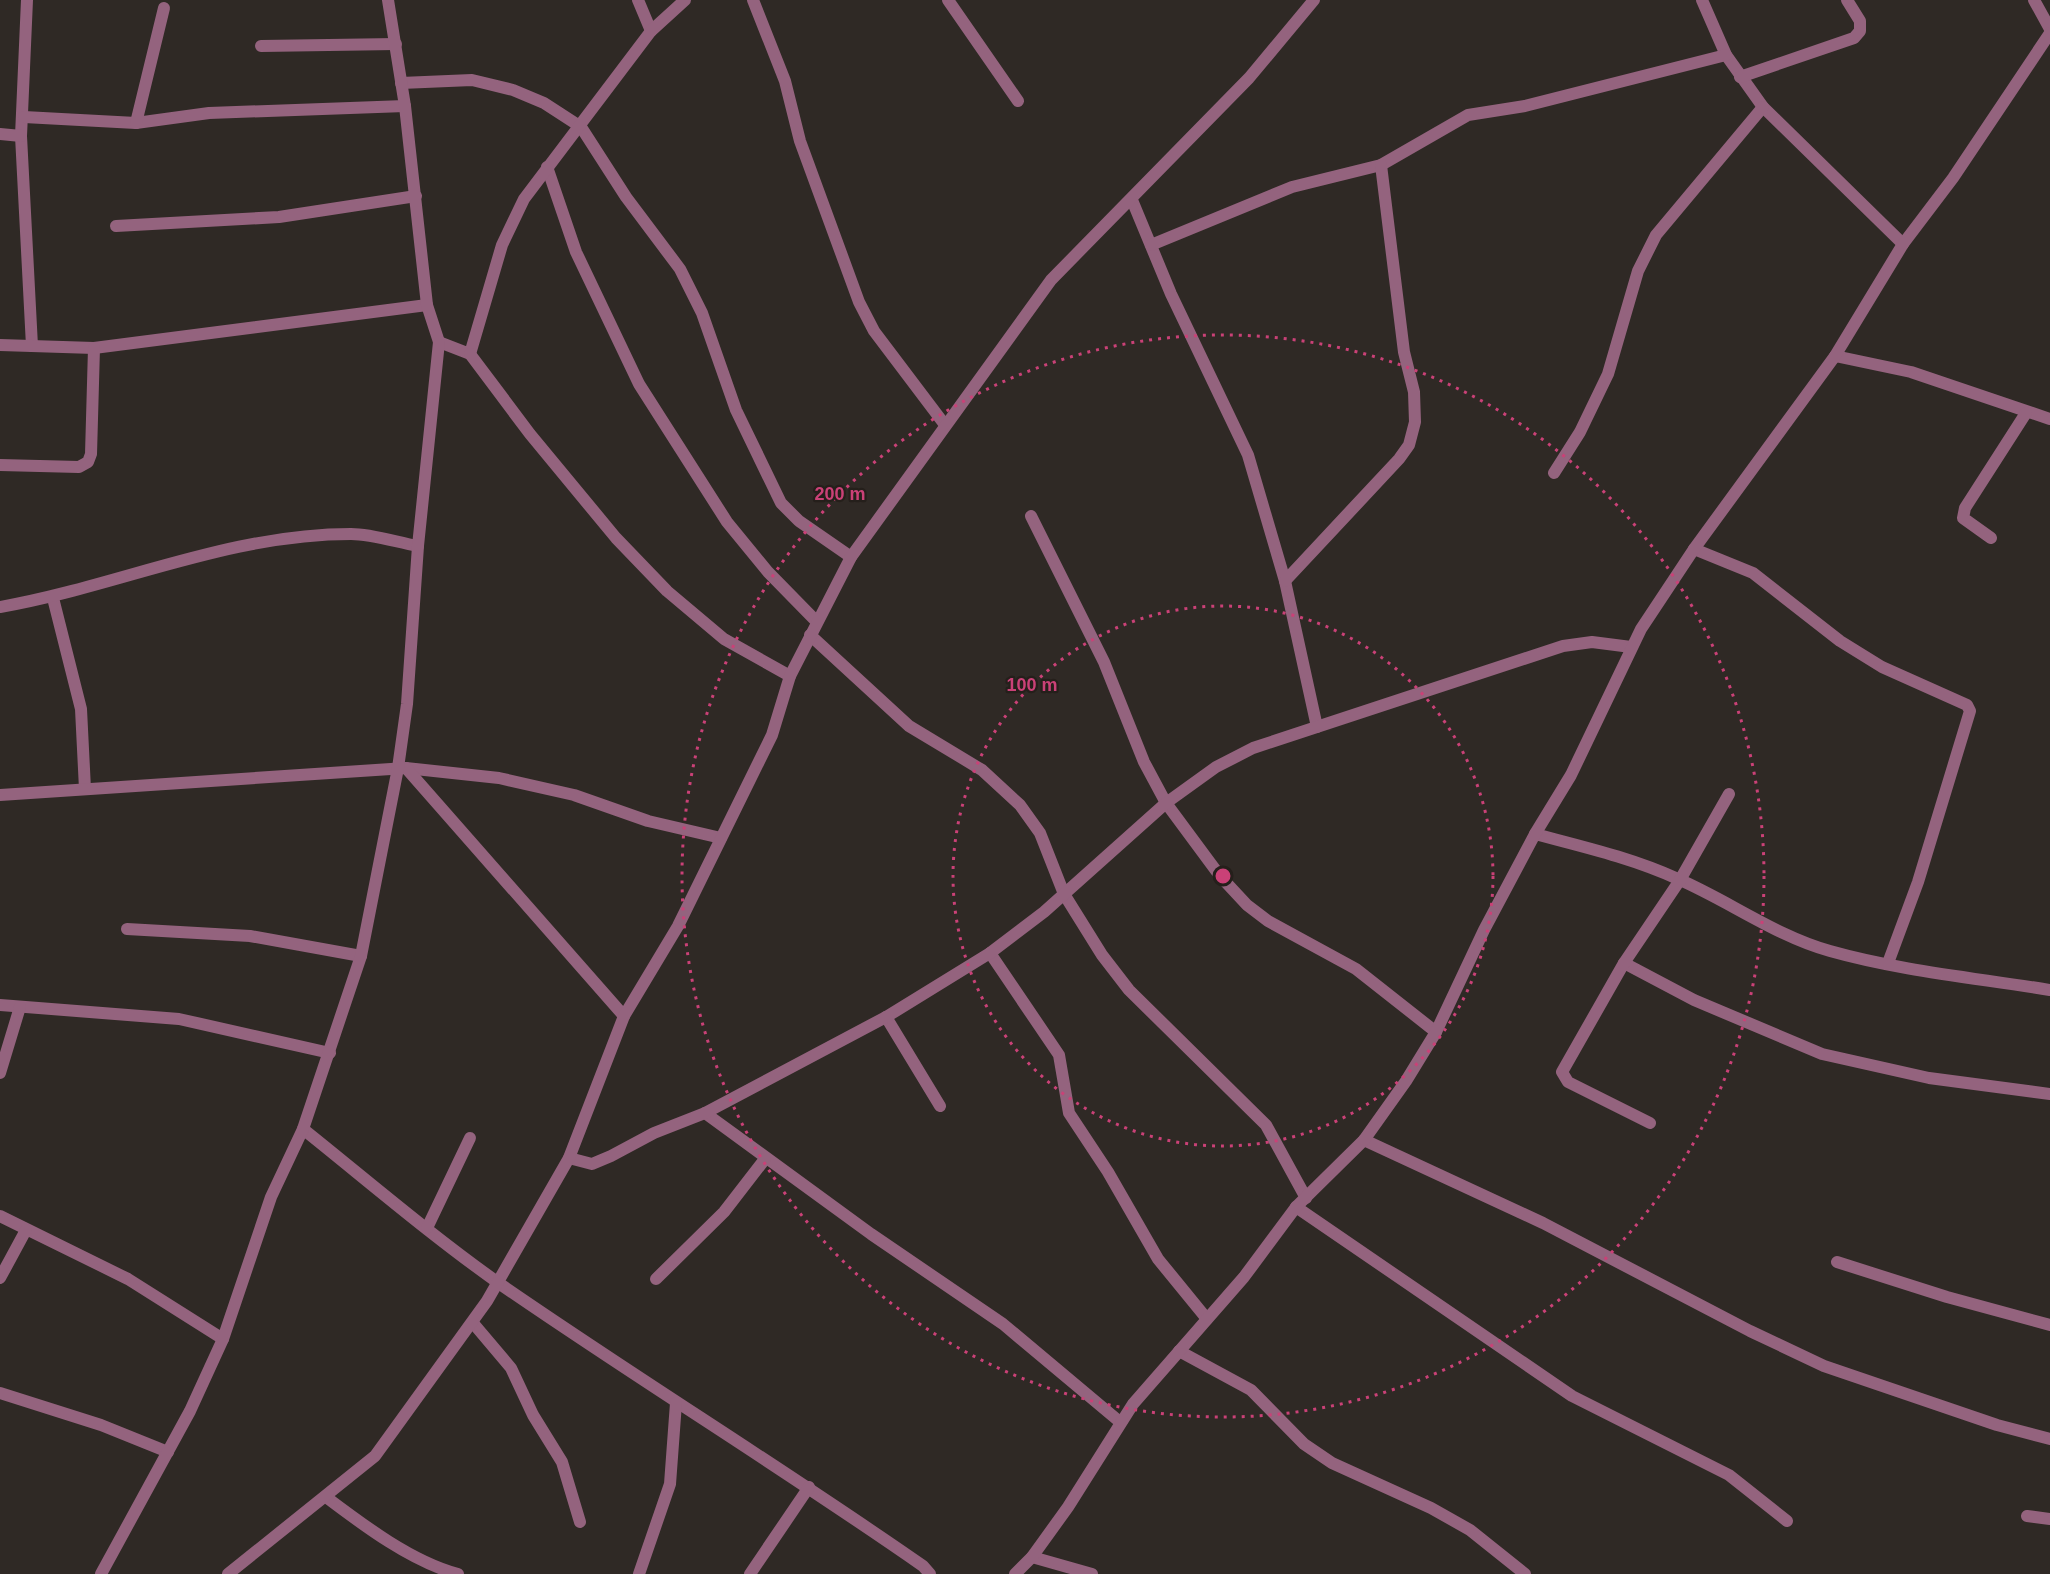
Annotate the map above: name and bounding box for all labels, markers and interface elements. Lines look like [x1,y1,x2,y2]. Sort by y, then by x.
text: 200 m [814,484,866,504]
text: 100 m [1006,675,1058,695]
centre of rings [1213,866,1233,886]

